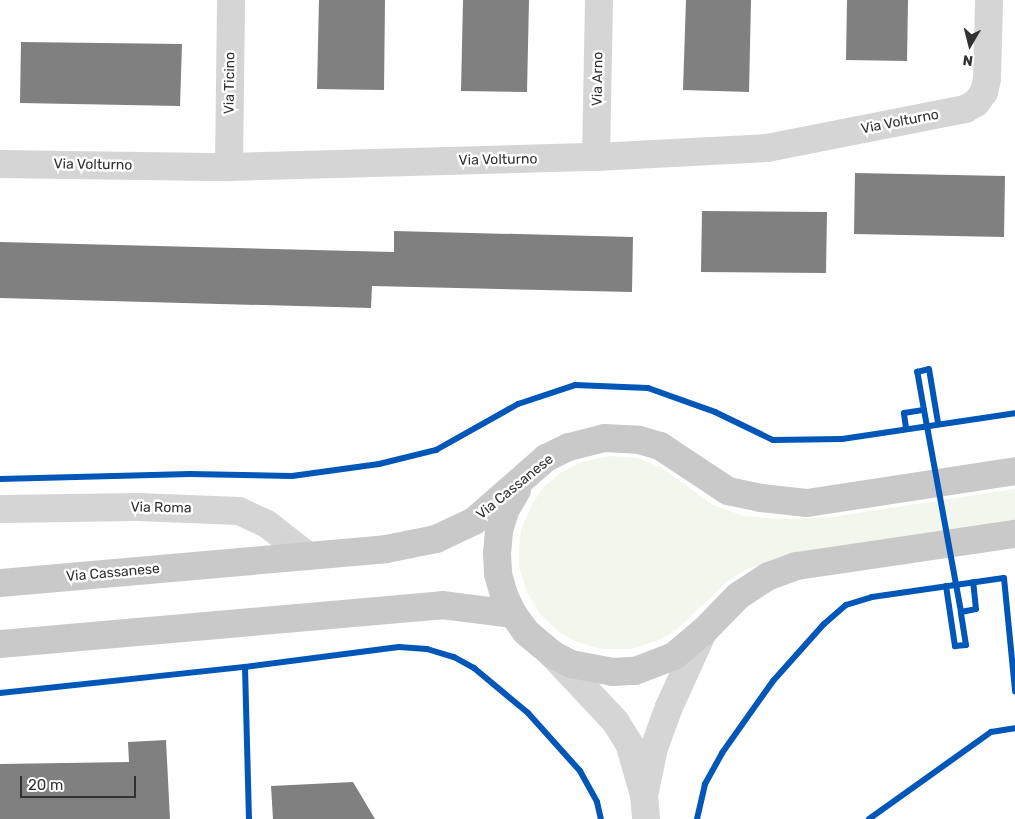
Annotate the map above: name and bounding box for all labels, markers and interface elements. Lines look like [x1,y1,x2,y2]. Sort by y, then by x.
north arrow [945,20,995,70]
street label: Via Ticino [221,51,239,115]
street label: Via Arno [589,51,607,107]
text: N [962,51,974,69]
street label: Via Volturno [859,106,941,138]
street label: Via Volturno [458,151,538,169]
street label: Via Volturno [53,156,133,174]
street label: Via Cassanese [473,451,557,523]
street label: Via Roma [130,499,192,517]
street label: Via Cassanese [65,561,161,585]
scale bar [22,766,139,798]
text: 20 m [28,776,63,794]

